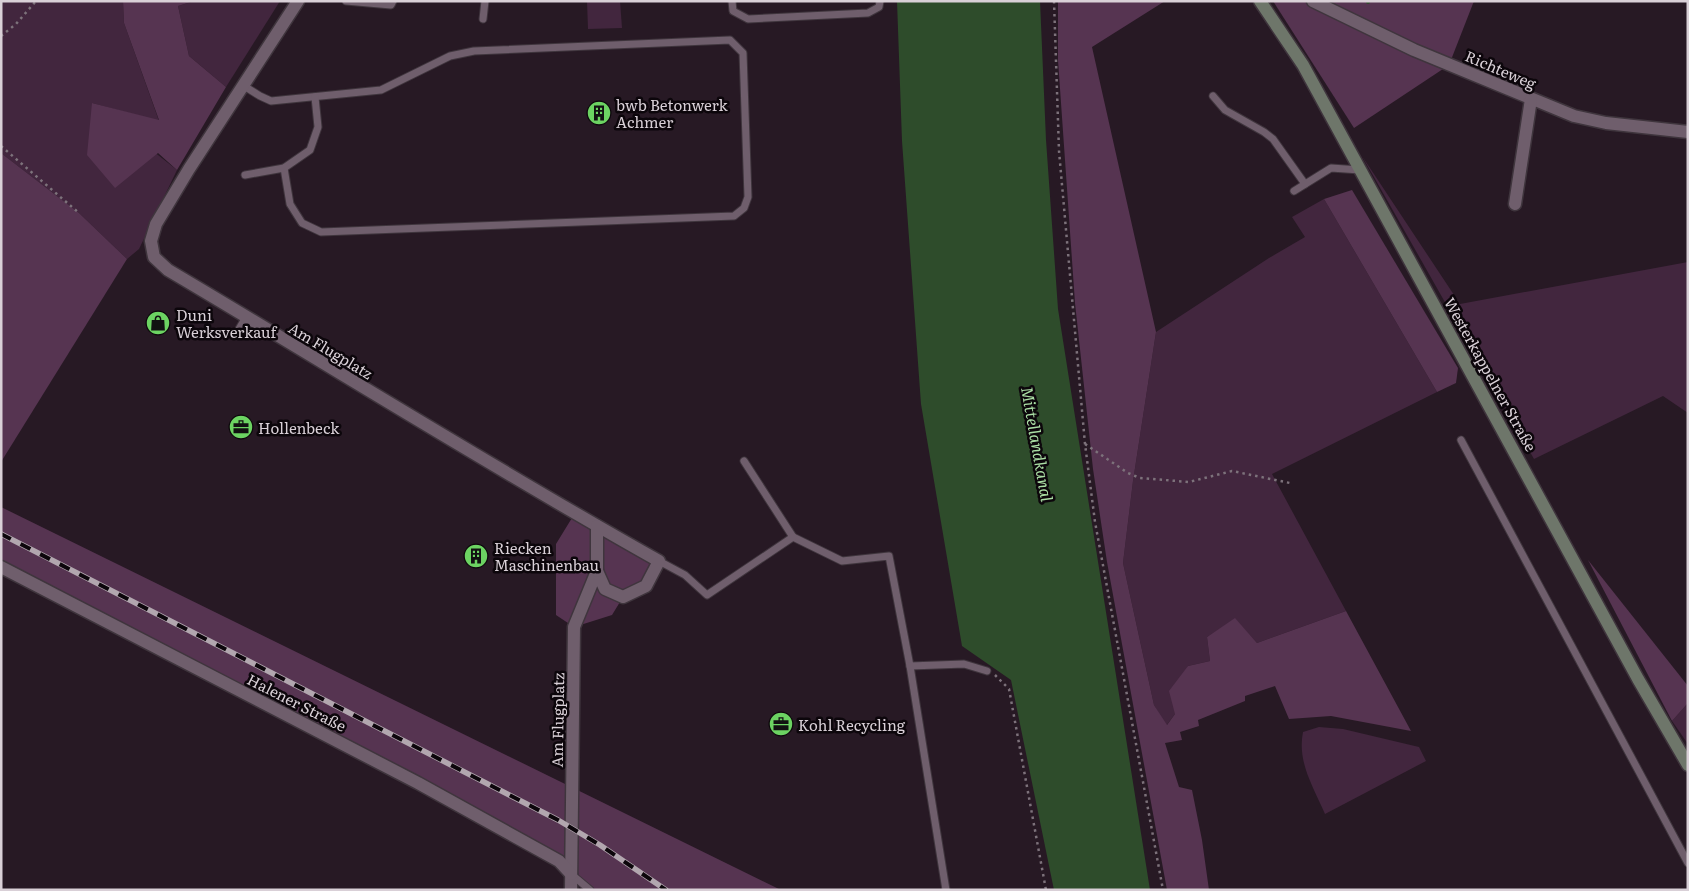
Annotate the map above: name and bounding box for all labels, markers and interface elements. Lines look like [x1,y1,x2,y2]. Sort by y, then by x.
street label: Richteweg [1462,44,1541,95]
place label: bwb Betonwerk Achmer [616,93,729,133]
building icon: bwb Betonwerk Achmer [586,100,612,126]
street label: Westerkappelner Straße [1439,293,1543,455]
place label: Duni Werksverkauf [176,303,278,343]
shop icon: Duni Werksverkauf [145,310,171,336]
street label: Am Flugplatz [284,316,378,384]
water label: Mittellandkanal [1016,385,1060,504]
office icon: Hollenbeck [228,414,254,440]
place label: Hollenbeck [258,416,340,439]
place label: Riecken Maschinenbau [494,536,600,576]
building icon: Riecken Maschinenbau [463,543,489,569]
street label: Halener Straße [243,667,351,737]
street label: Am Flugplatz [545,672,569,768]
office icon: Kohl Recycling [768,711,794,737]
place label: Kohl Recycling [798,713,906,736]

